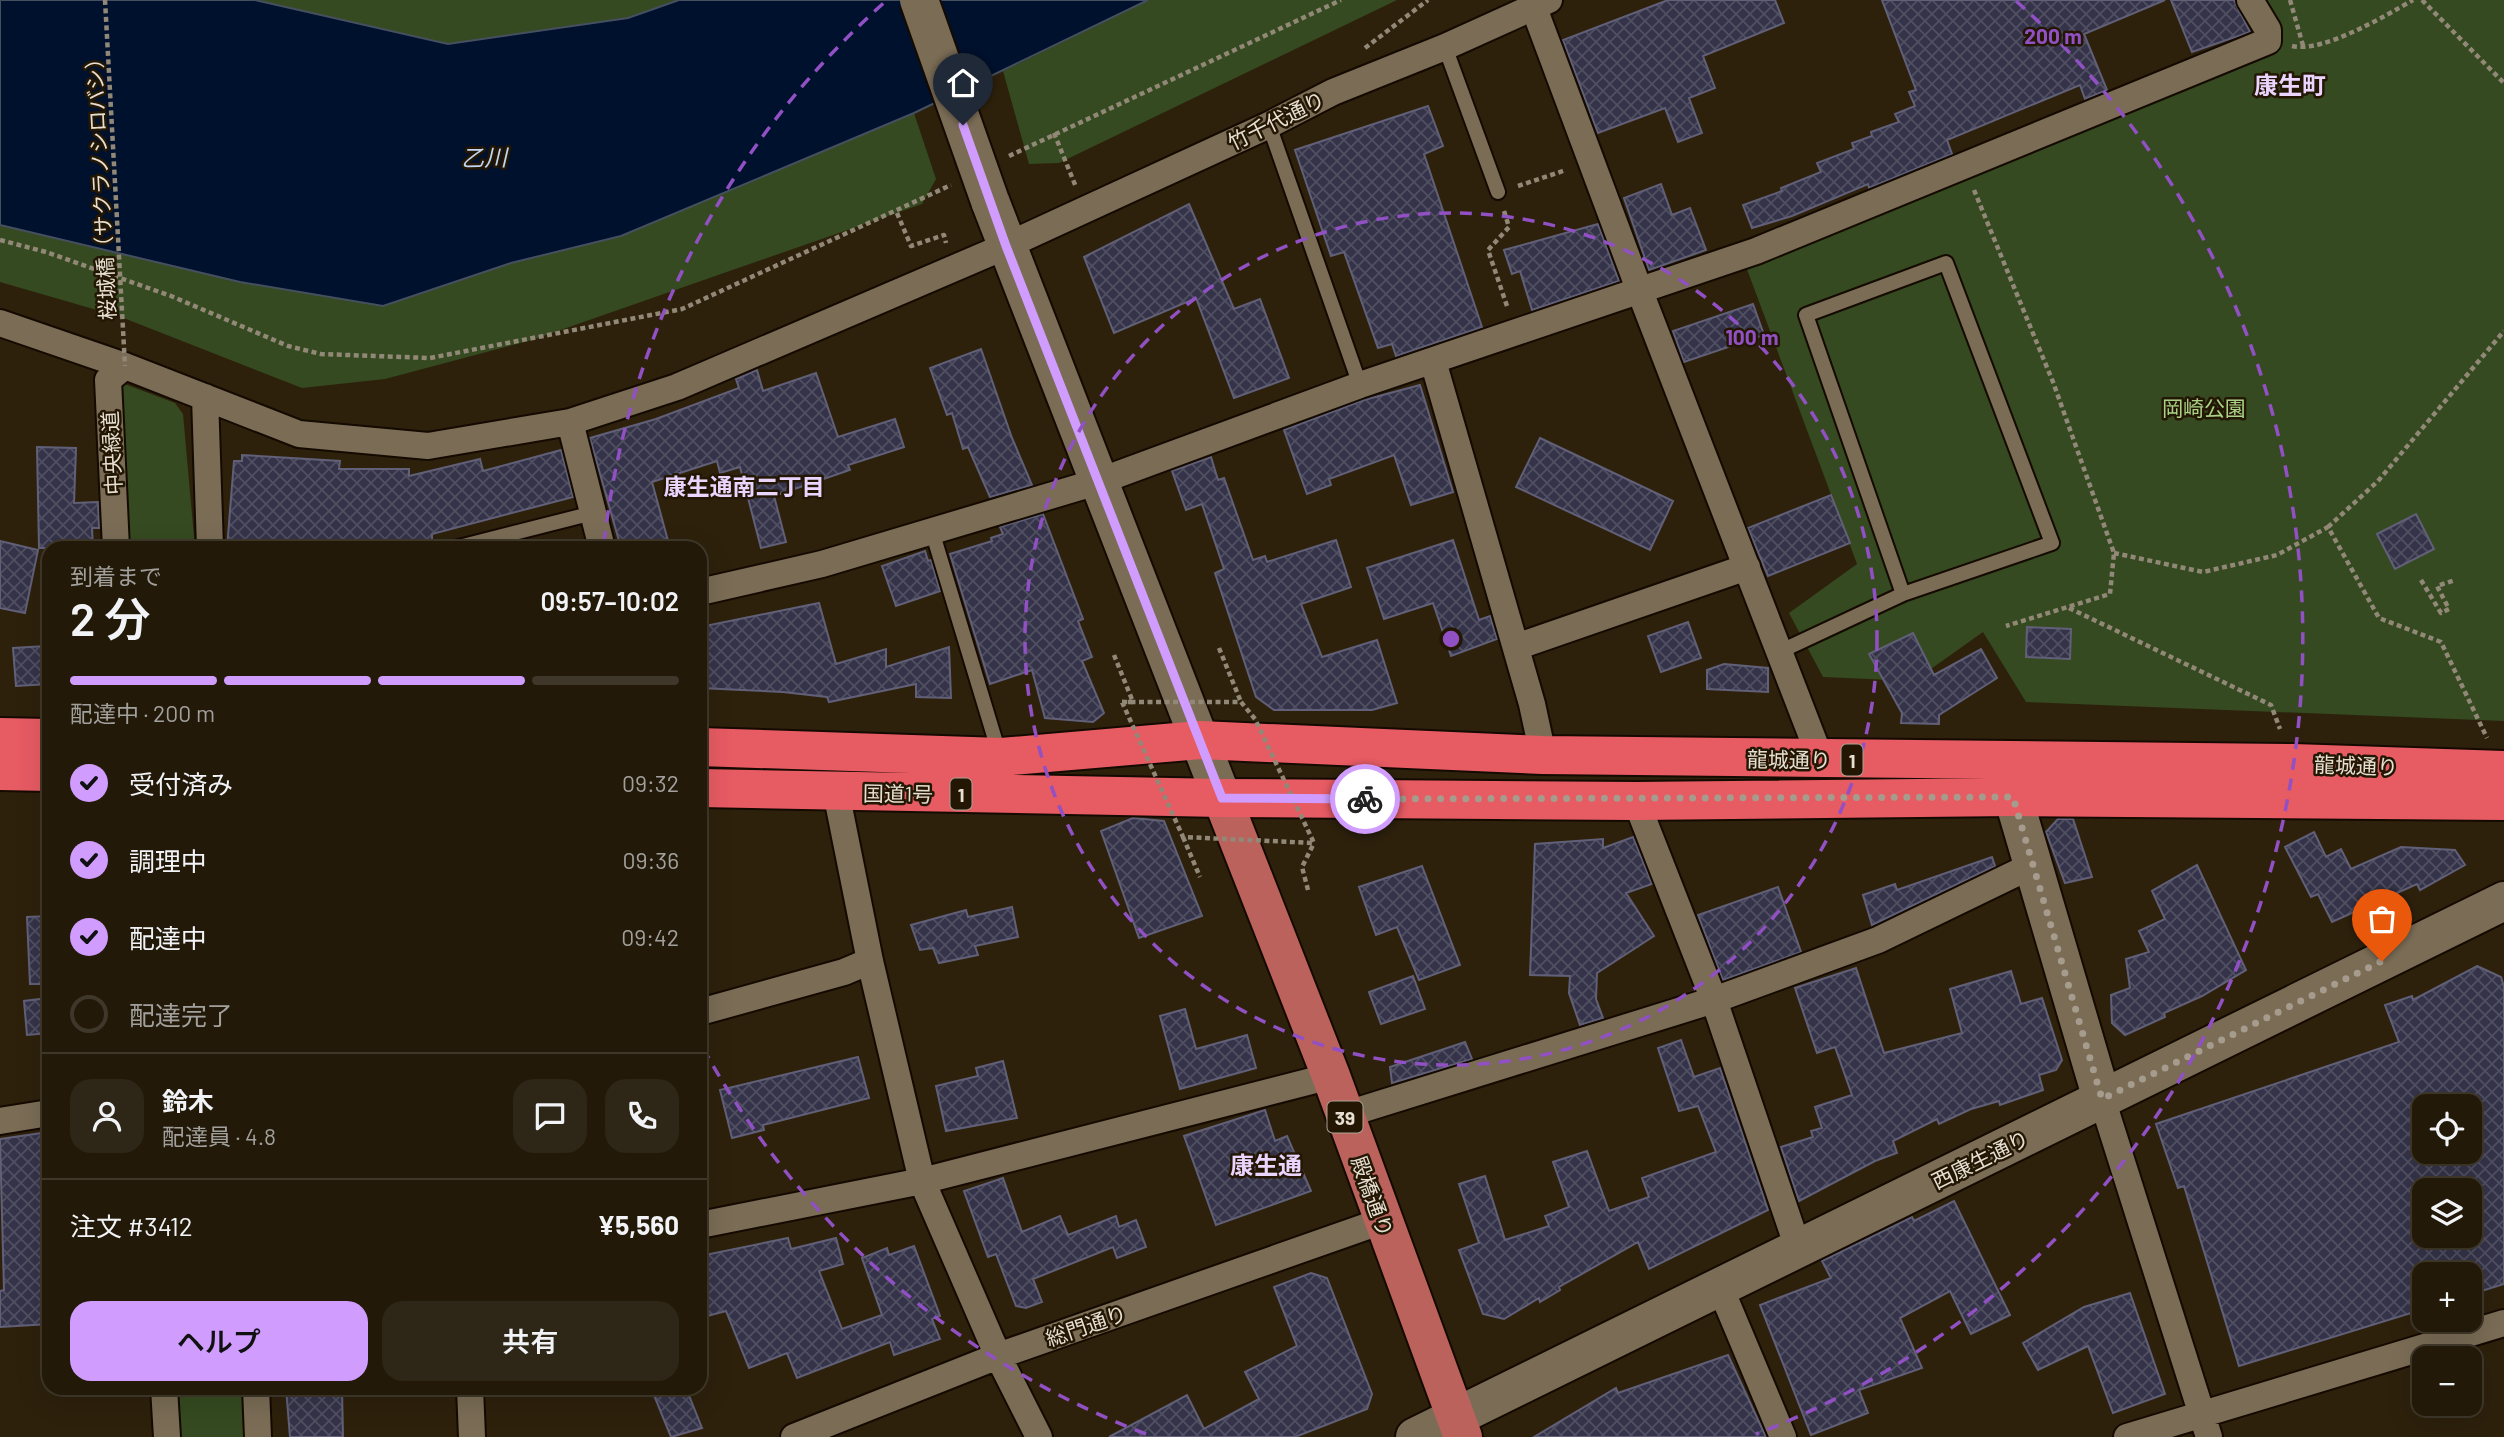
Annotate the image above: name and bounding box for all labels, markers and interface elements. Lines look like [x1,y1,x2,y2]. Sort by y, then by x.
text: 200 m [2024,23,2082,48]
street label: 桜城橋（サクラノシロバシ） [80,47,120,321]
pin [933,53,993,125]
icon: home [944,64,982,102]
district label: 康生町 [2254,70,2326,99]
street label: 竹千代通り [1223,86,1329,154]
water label: 乙川 [461,143,510,171]
text: 100 m [1725,324,1779,349]
park label: 岡崎公園 [2162,395,2246,420]
street label: 中央緑道 [96,410,126,496]
district label: 康生通南二丁目 [664,472,825,500]
text: 到着まで [70,562,162,590]
text: 09:57–10:02 [540,585,679,616]
text: 2 分 [70,590,151,645]
centre of rings [1439,627,1463,651]
text: 配達中 · 200 m [70,699,215,727]
road number: 1 [1842,744,1862,776]
street label: 龍城通り [1747,746,1831,772]
street label: 龍城通り [2314,751,2398,779]
icon: check [70,764,108,802]
courier [1330,764,1400,834]
text: 受付済み [129,768,233,799]
text: 09:32 [622,769,679,797]
road number: 1 [950,778,972,810]
street label: 国道1号 [863,780,933,806]
icon: bike [1346,780,1384,818]
icon: check [70,841,108,879]
text: 調理中 [129,845,207,876]
text: 09:36 [623,846,679,874]
pin [2352,889,2412,961]
icon: bag [2363,900,2401,938]
icon: check [70,918,108,956]
text: 配達中 [129,922,207,953]
text: 09:42 [621,923,679,951]
text: 配達完了 [129,999,233,1030]
button: person [70,1079,144,1153]
button: chat [513,1079,587,1153]
button: phone [605,1079,679,1153]
text: 鈴木 [162,1085,214,1116]
map controls [2412,1094,2482,1416]
button: locate [2412,1094,2482,1164]
road number: 39 [1328,1102,1362,1133]
text: 配達員 · 4.8 [162,1122,276,1150]
street label: 西康生通り [1927,1125,2033,1193]
district label: 康生通 [1230,1150,1302,1179]
street label: 殿橋通り [1347,1152,1399,1240]
button: layers [2412,1178,2482,1248]
text: ¥5,560 [597,1209,679,1240]
text: 注文 #3412 [70,1210,193,1241]
button: + [2412,1262,2482,1332]
street label: 総門通り [1042,1300,1130,1350]
button: ヘルプ [70,1301,368,1381]
button: 共有 [382,1301,679,1381]
button: − [2412,1346,2482,1416]

